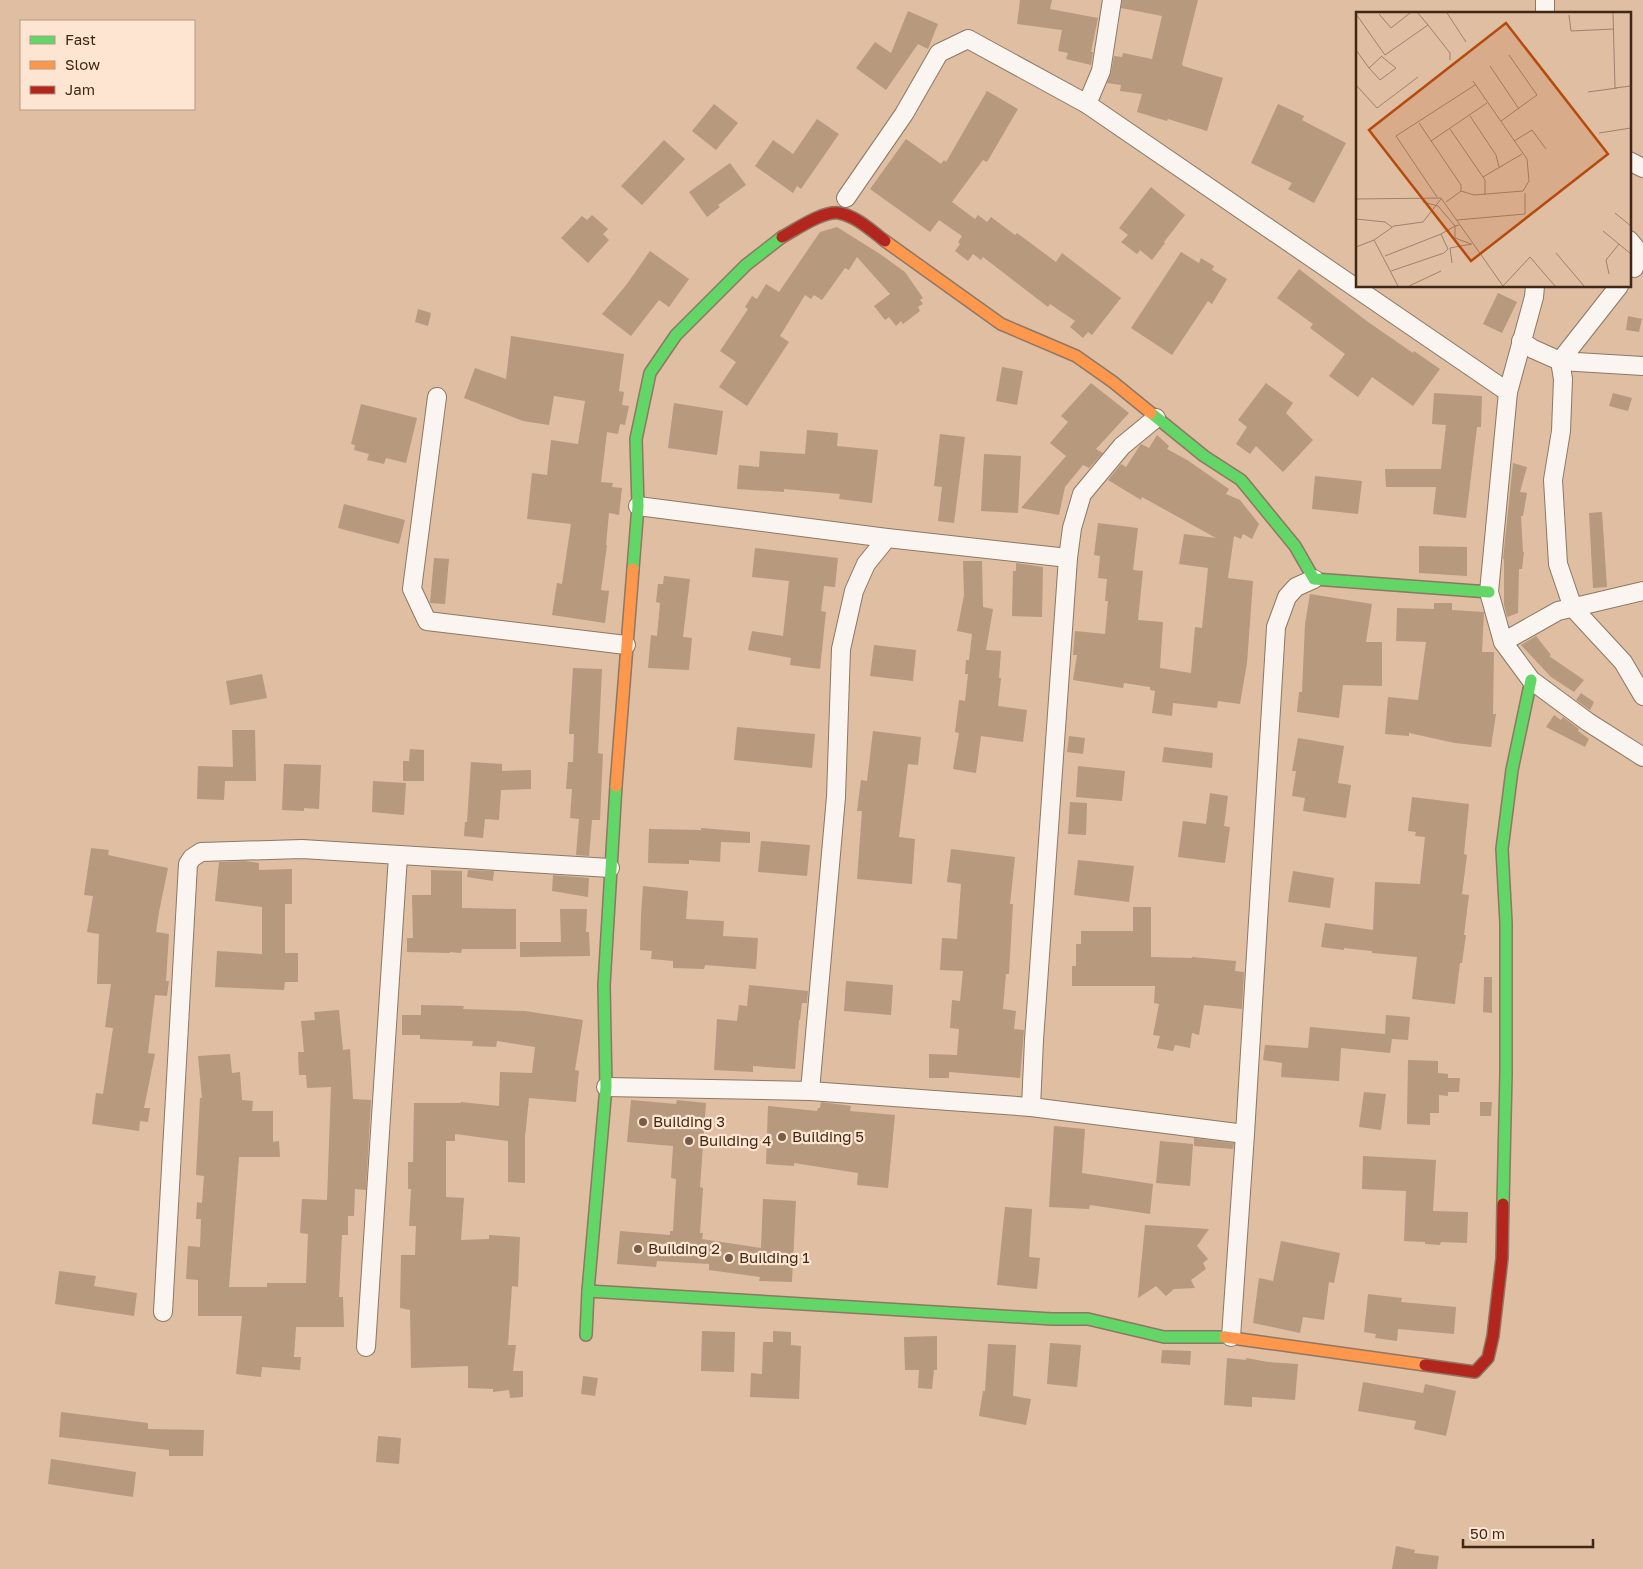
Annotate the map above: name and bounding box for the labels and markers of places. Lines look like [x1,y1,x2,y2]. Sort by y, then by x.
place label: Building 3 [653,1112,725,1130]
marker: Building 3 [637,1116,649,1128]
place label: Building 5 [792,1127,864,1145]
place label: Building 4 [699,1131,771,1149]
marker: Building 5 [776,1131,788,1143]
marker: Building 4 [683,1135,695,1147]
place label: Building 2 [648,1239,720,1257]
marker: Building 2 [632,1243,644,1255]
place label: Building 1 [739,1248,810,1266]
marker: Building 1 [723,1252,735,1264]

